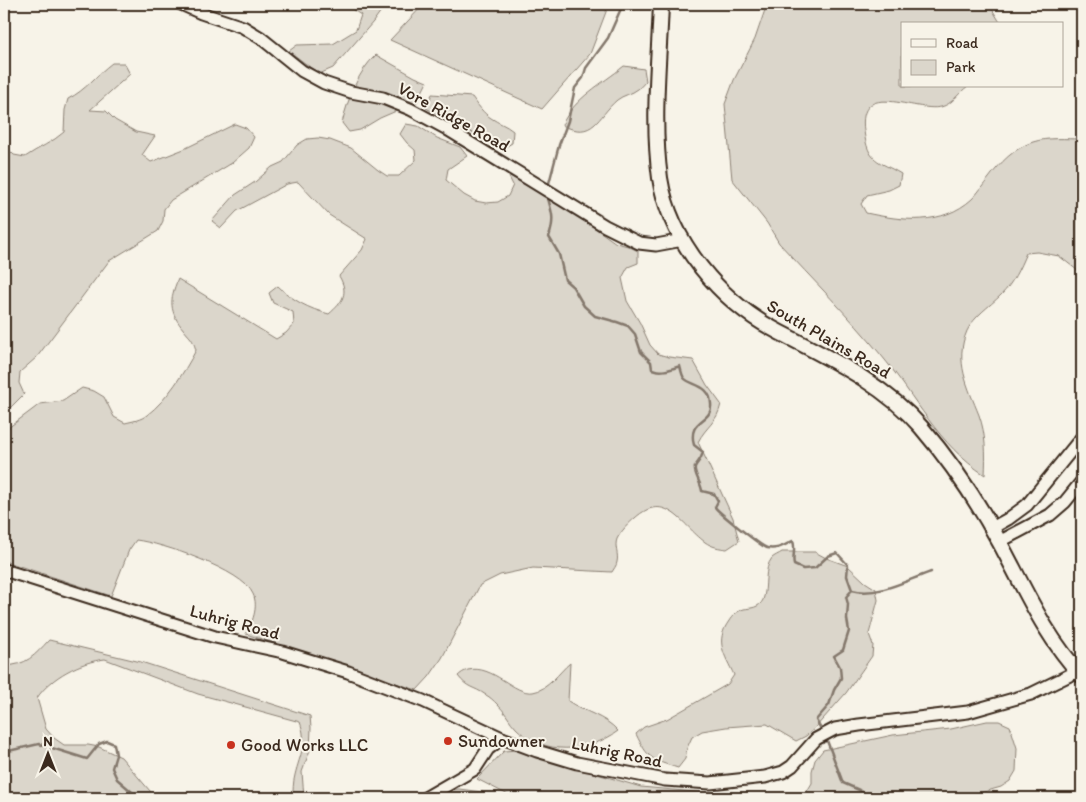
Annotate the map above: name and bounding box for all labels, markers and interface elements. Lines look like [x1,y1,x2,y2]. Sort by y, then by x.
legend [901,22,1064,88]
text: Road [946,34,979,52]
text: Park [946,58,976,76]
street label: Vore Ridge Road [394,77,514,157]
street label: South Plains Road [763,295,895,384]
street label: Luhrig Road [187,599,283,645]
north arrow [22,730,72,780]
place label: Sundowner [458,730,545,752]
street label: Luhrig Road [569,732,665,772]
text: N [43,733,53,750]
place label: Good Works LLC [241,734,368,756]
marker: Sundowner [442,735,454,747]
marker: Good Works LLC [225,739,237,751]

